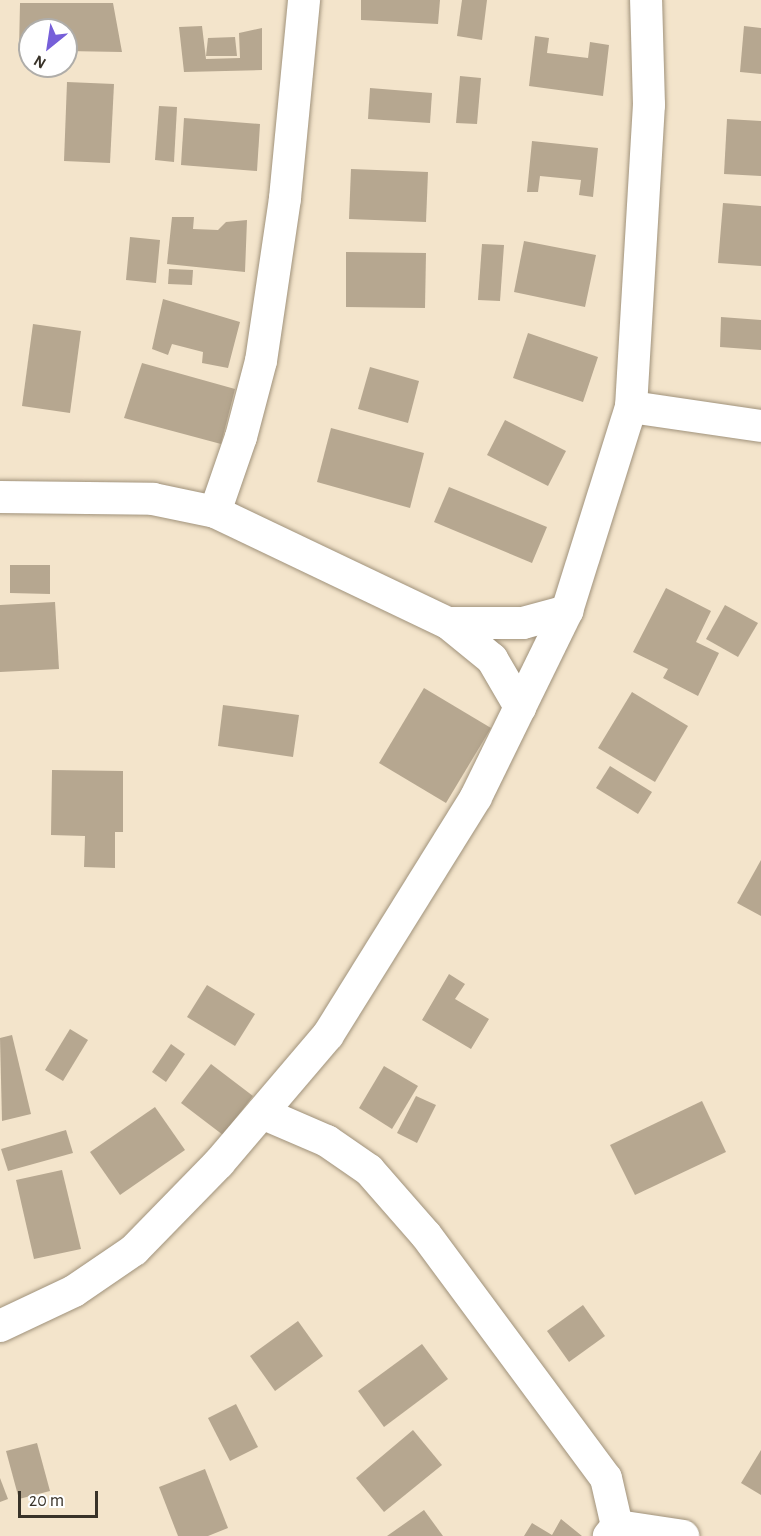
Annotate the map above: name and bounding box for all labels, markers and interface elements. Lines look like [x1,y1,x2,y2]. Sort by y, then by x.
north arrow [18,18,78,78]
text: N [31,52,49,72]
scale bar [21,1479,100,1517]
text: 20 m [29,1492,64,1510]

